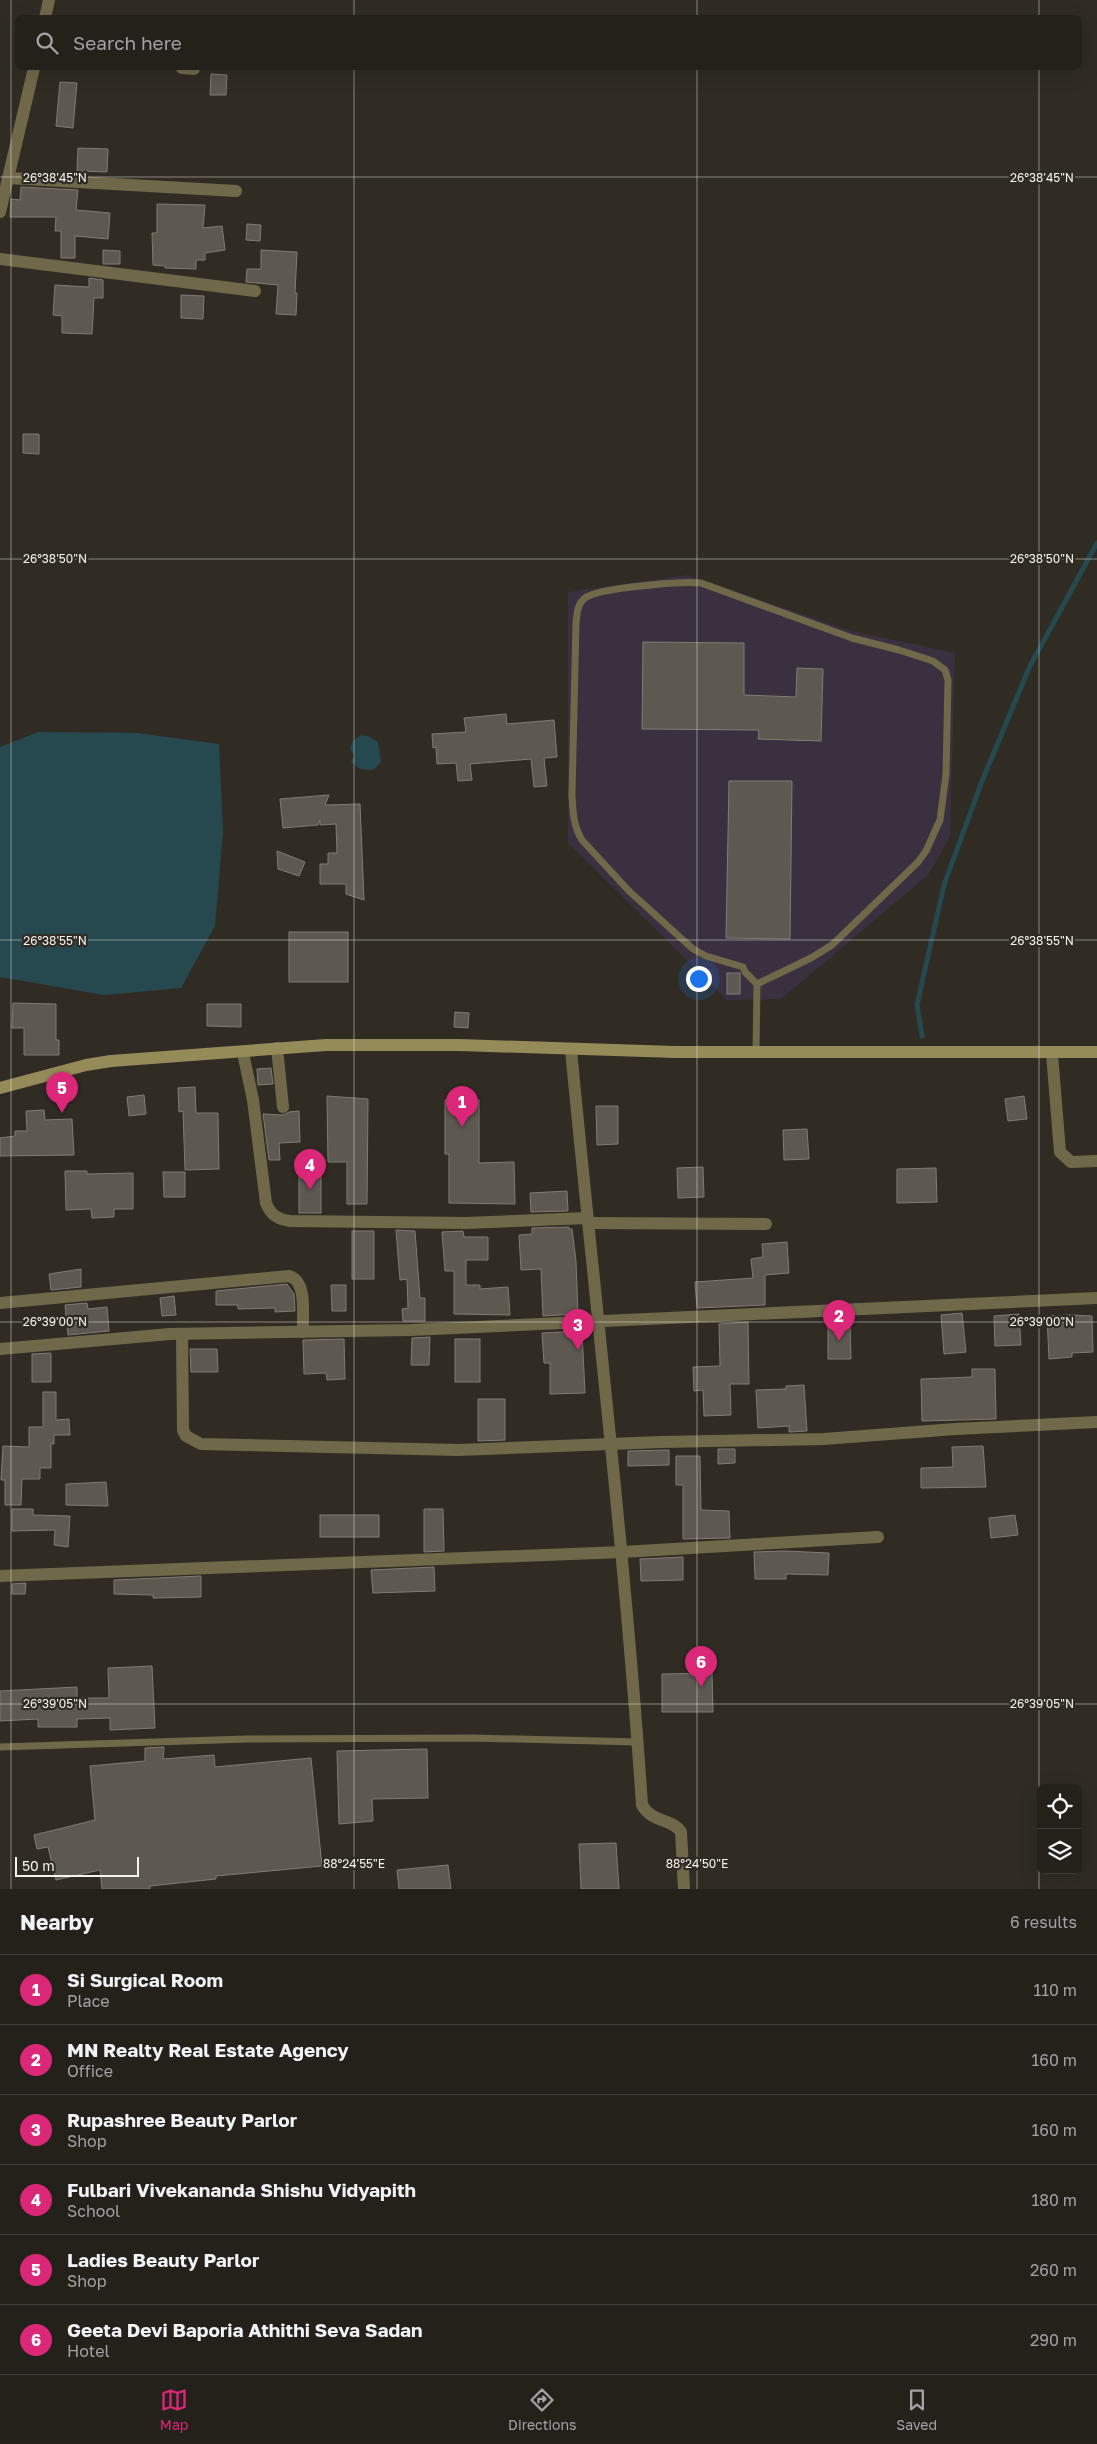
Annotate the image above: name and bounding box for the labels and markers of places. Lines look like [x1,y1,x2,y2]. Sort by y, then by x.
pin: 5 [46,1072,78,1113]
pin: 1 [446,1086,478,1127]
pin: 4 [294,1149,326,1190]
pin: 2 [823,1300,855,1341]
pin: 3 [562,1309,594,1350]
pin: 6 [685,1646,717,1687]

